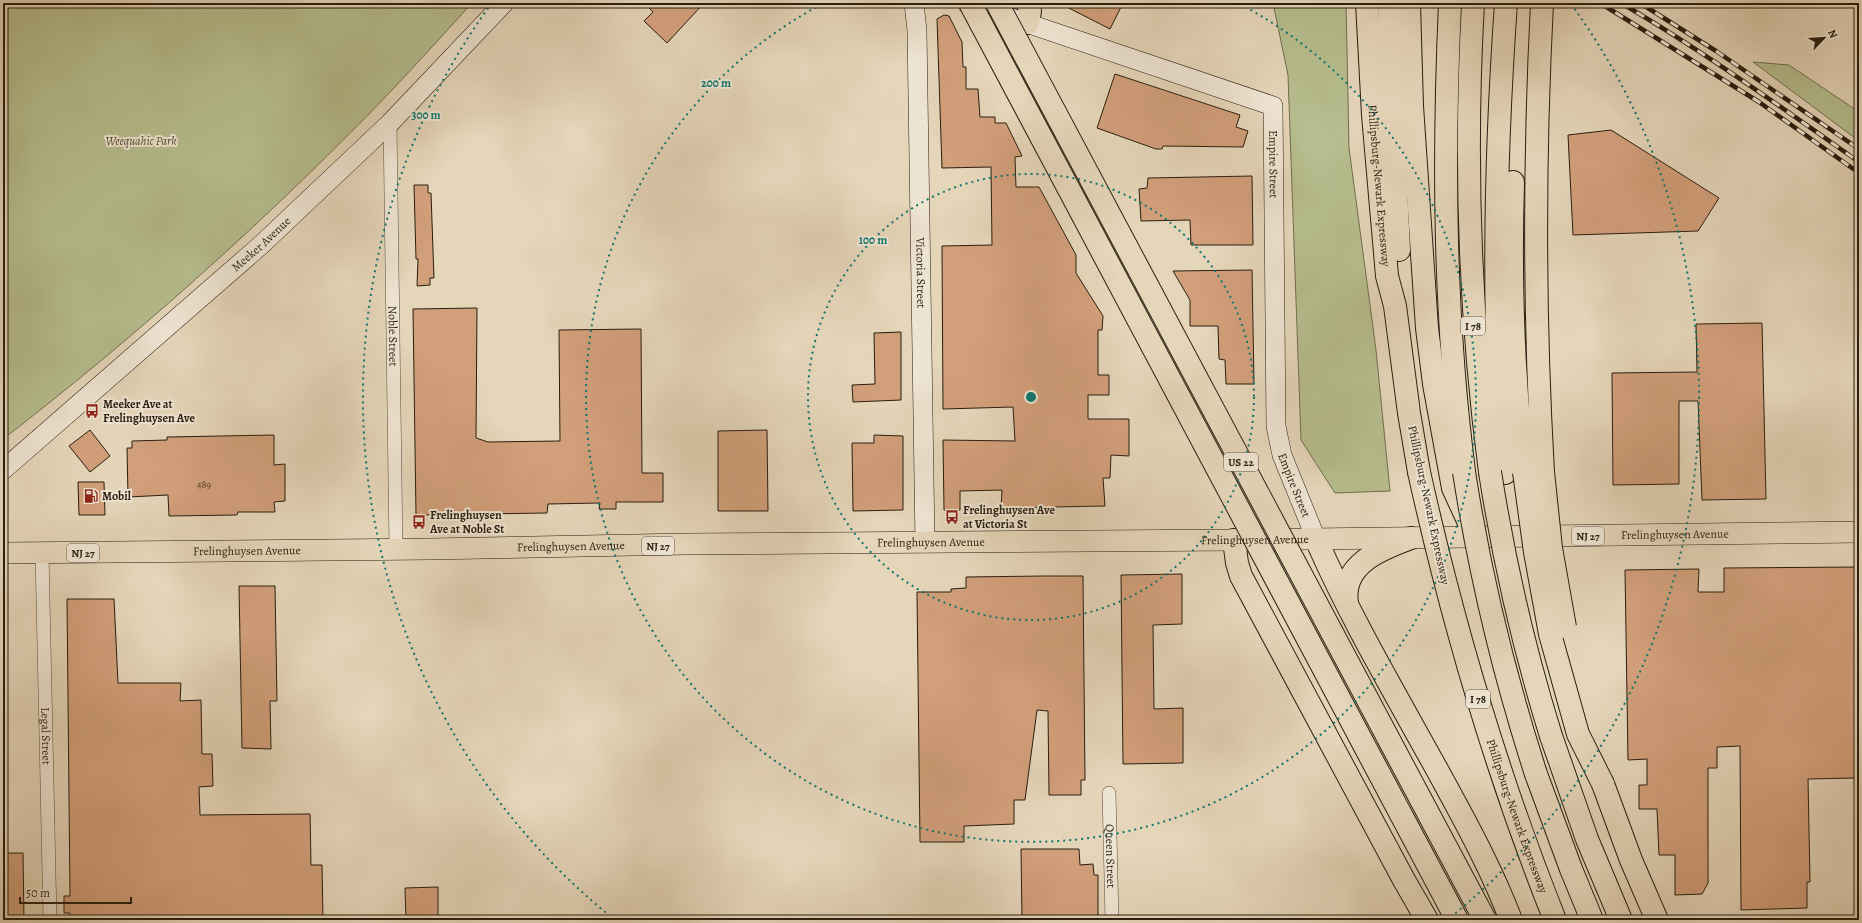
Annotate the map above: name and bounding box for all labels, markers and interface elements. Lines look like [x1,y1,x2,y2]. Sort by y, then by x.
north arrow [1804,18,1844,58]
text: N [1824,27,1841,41]
text: 200 m [701,75,731,91]
street label: Phillipsburg-Newark Expressway [1364,104,1394,268]
text: 300 m [411,107,441,123]
street label: Empire Street [1265,130,1282,198]
park label: Weequahic Park [105,133,177,149]
street label: Meeker Avenue [228,213,294,275]
text: 100 m [859,232,887,248]
street label: Victoria Street [912,236,929,308]
street label: Noble Street [385,305,401,367]
road number: I 78 [1461,317,1485,335]
centre of rings [1024,390,1038,404]
place label: Meeker Ave at Frelinghuysen Ave [103,396,196,426]
bus stop icon: Meeker Ave at Frelinghuysen Ave [84,403,100,419]
street label: Phillipsburg-Newark Expressway [1404,424,1454,587]
street label: Empire Street [1274,450,1314,520]
road number: US 22 [1224,453,1258,471]
house number: 489 [197,478,211,491]
fuel station icon: Mobil [83,488,99,504]
place label: Mobil [102,488,132,504]
place label: Frelinghuysen Ave at Victoria St [963,502,1056,532]
place label: Frelinghuysen Ave at Noble St [429,507,504,537]
bus stop icon: Frelinghuysen Ave at Victoria St [944,509,960,525]
bus stop icon: Frelinghuysen Ave at Noble St [411,514,427,530]
street label: Frelinghuysen Avenue [1621,526,1729,543]
road number: NJ 27 [1572,527,1604,545]
street label: Frelinghuysen Avenue [1201,531,1309,548]
street label: Frelinghuysen Avenue [877,534,985,551]
street label: Frelinghuysen Avenue [517,537,625,555]
road number: NJ 27 [642,537,674,555]
street label: Frelinghuysen Avenue [193,542,301,559]
road number: NJ 27 [67,544,99,562]
road number: I 78 [1466,690,1490,708]
street label: Legal Street [37,707,55,765]
street label: Phillipsburg-Newark Expressway [1483,737,1552,896]
street label: Queen Street [1102,824,1119,888]
scale bar [20,879,131,905]
text: 50 m [26,885,50,901]

